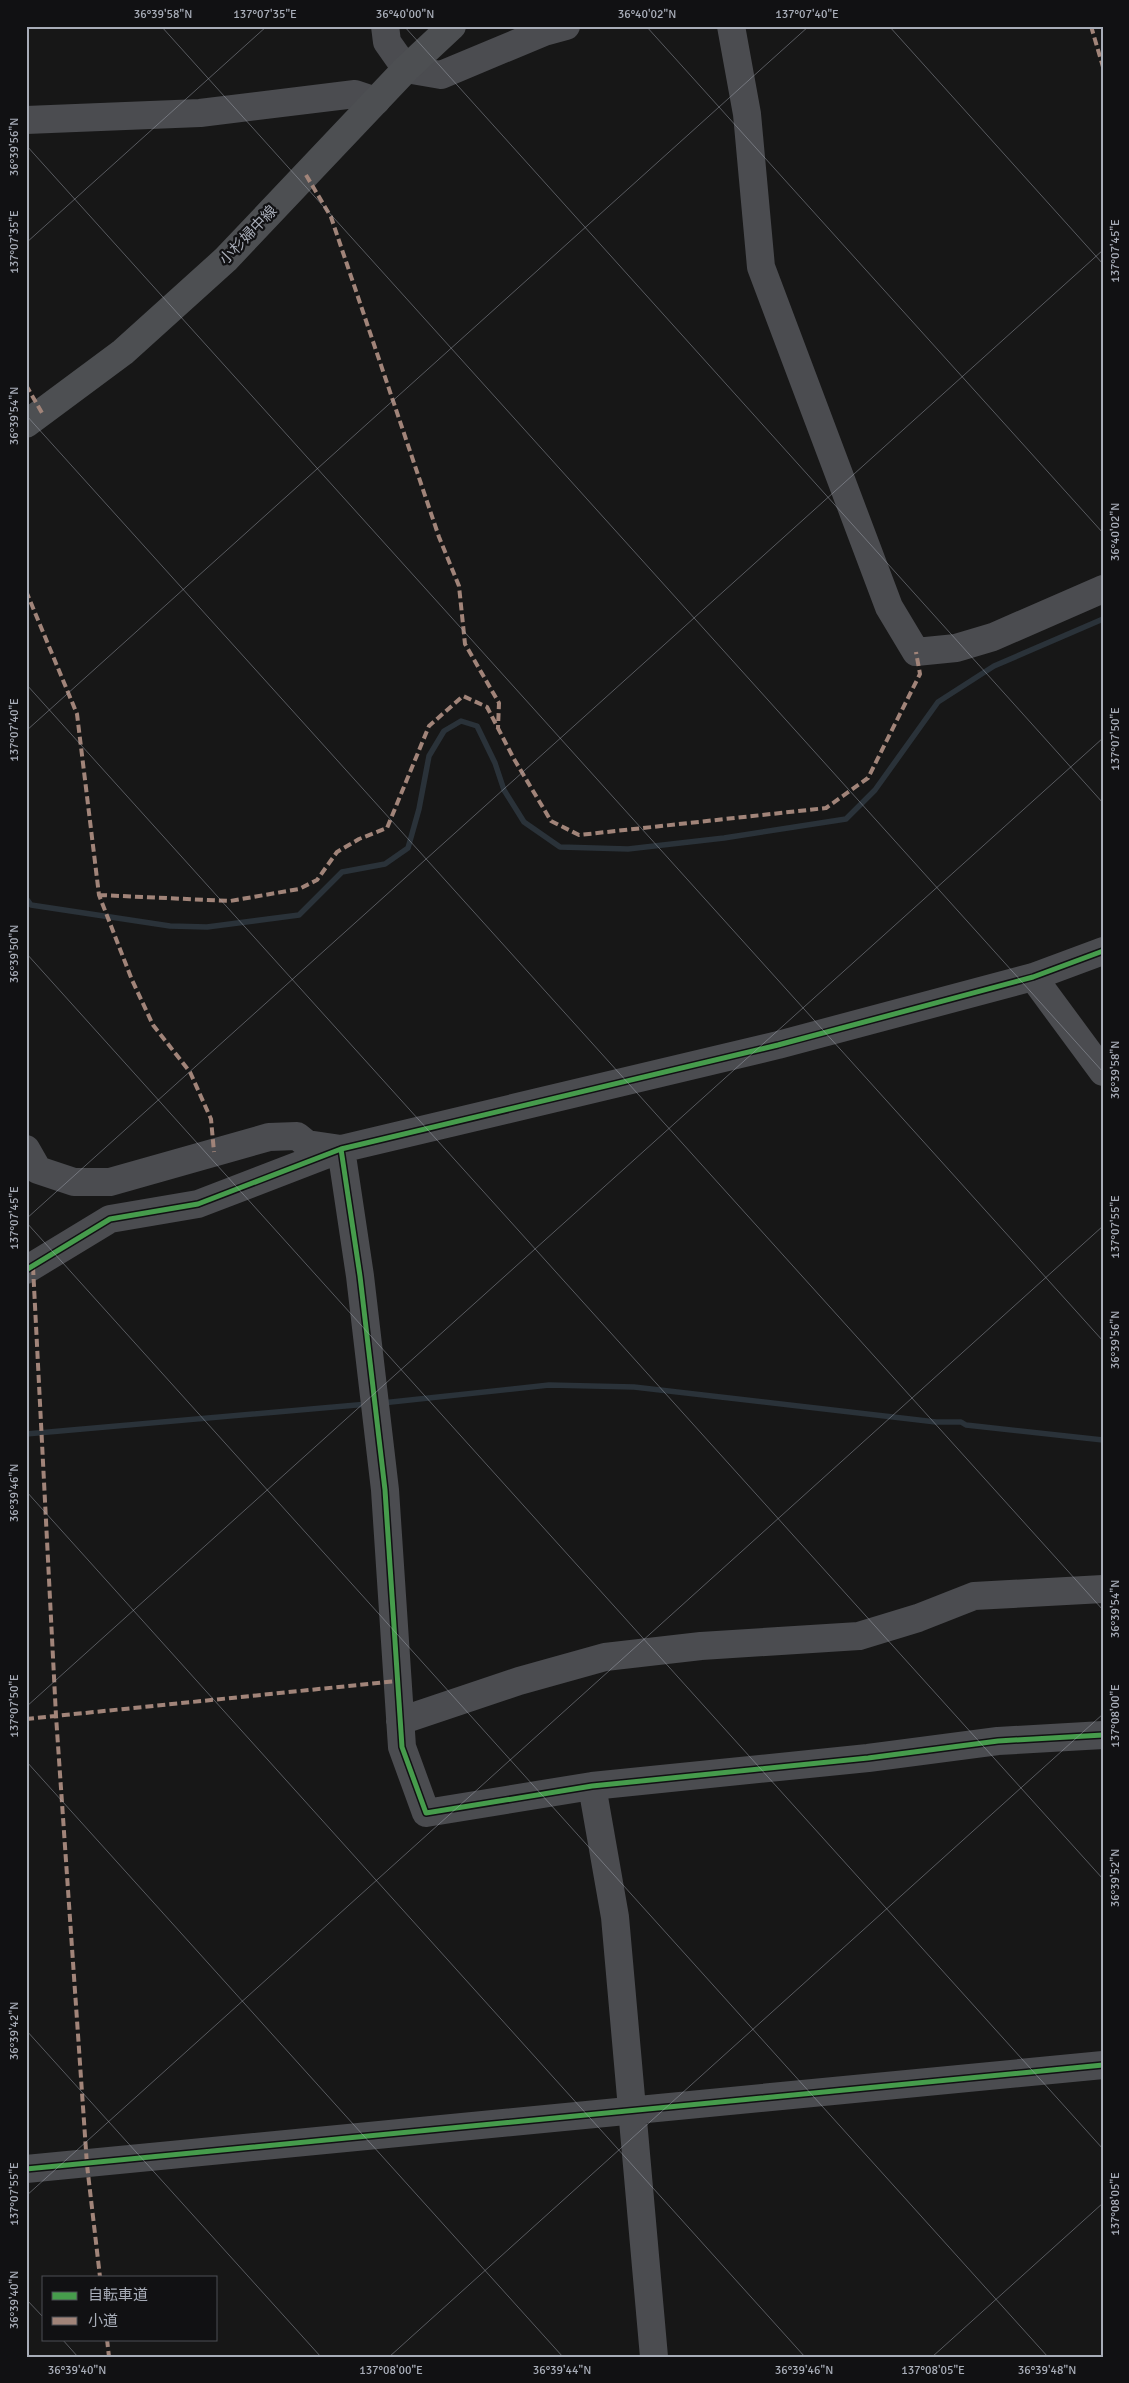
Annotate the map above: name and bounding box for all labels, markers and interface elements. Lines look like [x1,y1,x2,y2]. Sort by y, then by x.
text: 36°39'58"N [134,7,192,22]
text: 137°07'35"E [233,7,297,22]
text: 36°40'00"N [376,7,434,22]
text: 36°40'02"N [618,7,676,22]
text: 137°07'40"E [775,7,839,22]
text: 36°39'56"N [7,118,22,176]
street label: 小杉婦中線 [215,202,281,268]
text: 137°07'35"E [7,210,22,274]
text: 137°07'45"E [1108,219,1123,283]
text: 36°39'54"N [7,387,22,445]
text: 36°40'02"N [1108,503,1123,561]
text: 137°07'40"E [7,698,22,762]
text: 137°07'50"E [1108,707,1123,771]
text: 36°39'50"N [7,925,22,983]
text: 36°39'58"N [1108,1041,1123,1099]
text: 137°07'45"E [7,1186,22,1250]
text: 137°07'55"E [1108,1195,1123,1259]
text: 36°39'56"N [1108,1311,1123,1369]
text: 36°39'46"N [7,1464,22,1522]
text: 36°39'54"N [1108,1580,1123,1638]
text: 137°07'50"E [7,1674,22,1738]
text: 137°08'00"E [1108,1684,1123,1748]
text: 36°39'52"N [1108,1849,1123,1907]
text: 36°39'42"N [7,2002,22,2060]
text: 137°07'55"E [7,2162,22,2226]
text: 137°08'05"E [1108,2172,1123,2236]
text: 36°39'40"N [7,2271,22,2329]
legend [42,2276,218,2340]
text: 自転車道 [88,2286,148,2304]
text: 小道 [88,2312,118,2330]
text: 36°39'40"N [48,2363,106,2378]
text: 137°08'00"E [359,2363,423,2378]
text: 36°39'44"N [533,2363,591,2378]
text: 36°39'46"N [775,2363,833,2378]
text: 137°08'05"E [901,2363,965,2378]
text: 36°39'48"N [1018,2363,1076,2378]

